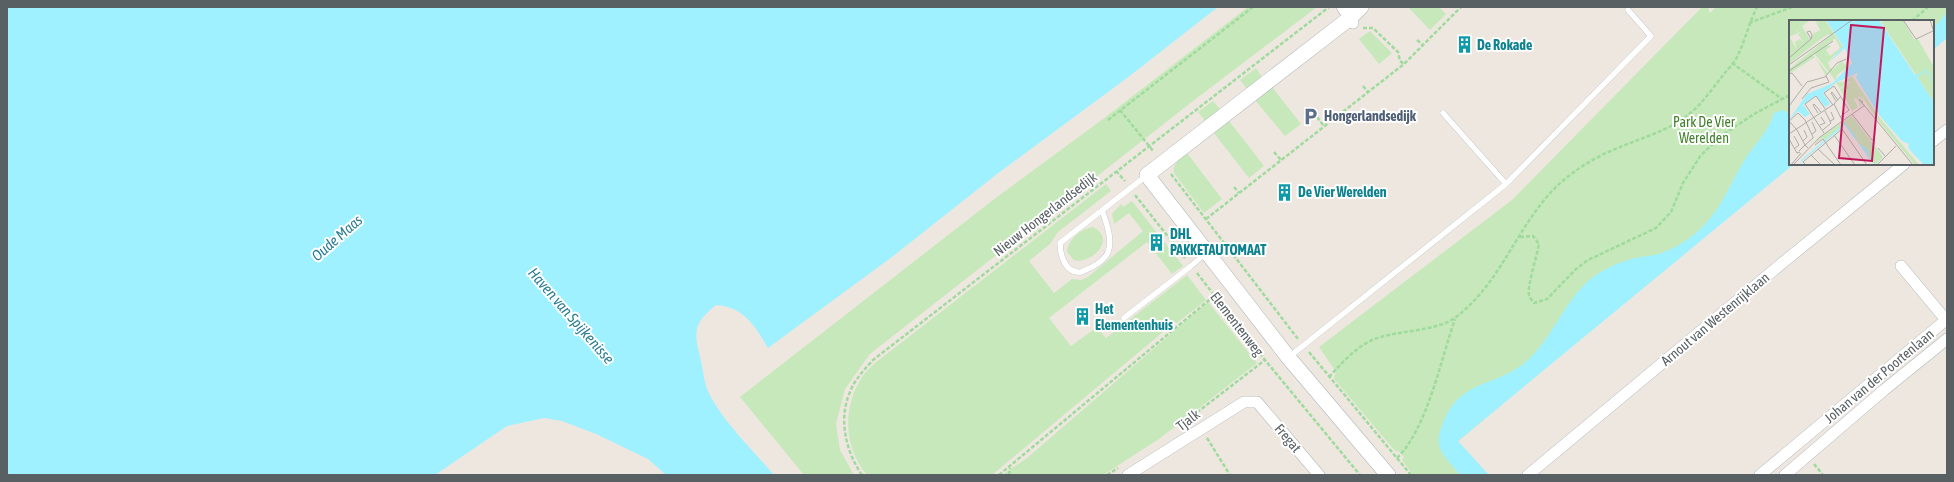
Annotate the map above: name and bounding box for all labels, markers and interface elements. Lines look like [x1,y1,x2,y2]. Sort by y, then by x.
inset map [1789,20,1934,165]
building icon: De Rokade [1454,35,1474,55]
place label: De Rokade [1477,37,1532,53]
parking icon: Hongerlandsedijk [1301,106,1321,126]
place label: Hongerlandsedijk [1324,108,1417,124]
park label: Park De Vier Werelden [1673,114,1736,146]
street label: Nieuw Hongerlandsedijk [990,169,1100,259]
building icon: De Vier Werelden [1275,182,1295,202]
place label: De Vier Werelden [1298,184,1387,200]
water label: Oude Maas [308,211,365,264]
place label: DHL PAKKETAUTOMAAT [1170,226,1267,258]
building icon: DHL PAKKETAUTOMAAT [1147,232,1167,252]
water label: Haven van Spijkenisse [525,264,618,367]
street label: Arnout van Westenrijklaan [1658,269,1772,369]
street label: Elementenweg [1207,289,1267,359]
place label: Het Elementenhuis [1095,301,1173,333]
building icon: Het Elementenhuis [1072,307,1092,327]
street label: Johan van der Poortenlaan [1821,326,1937,426]
street label: Tjalk [1173,406,1203,434]
street label: Fregat [1272,421,1304,455]

